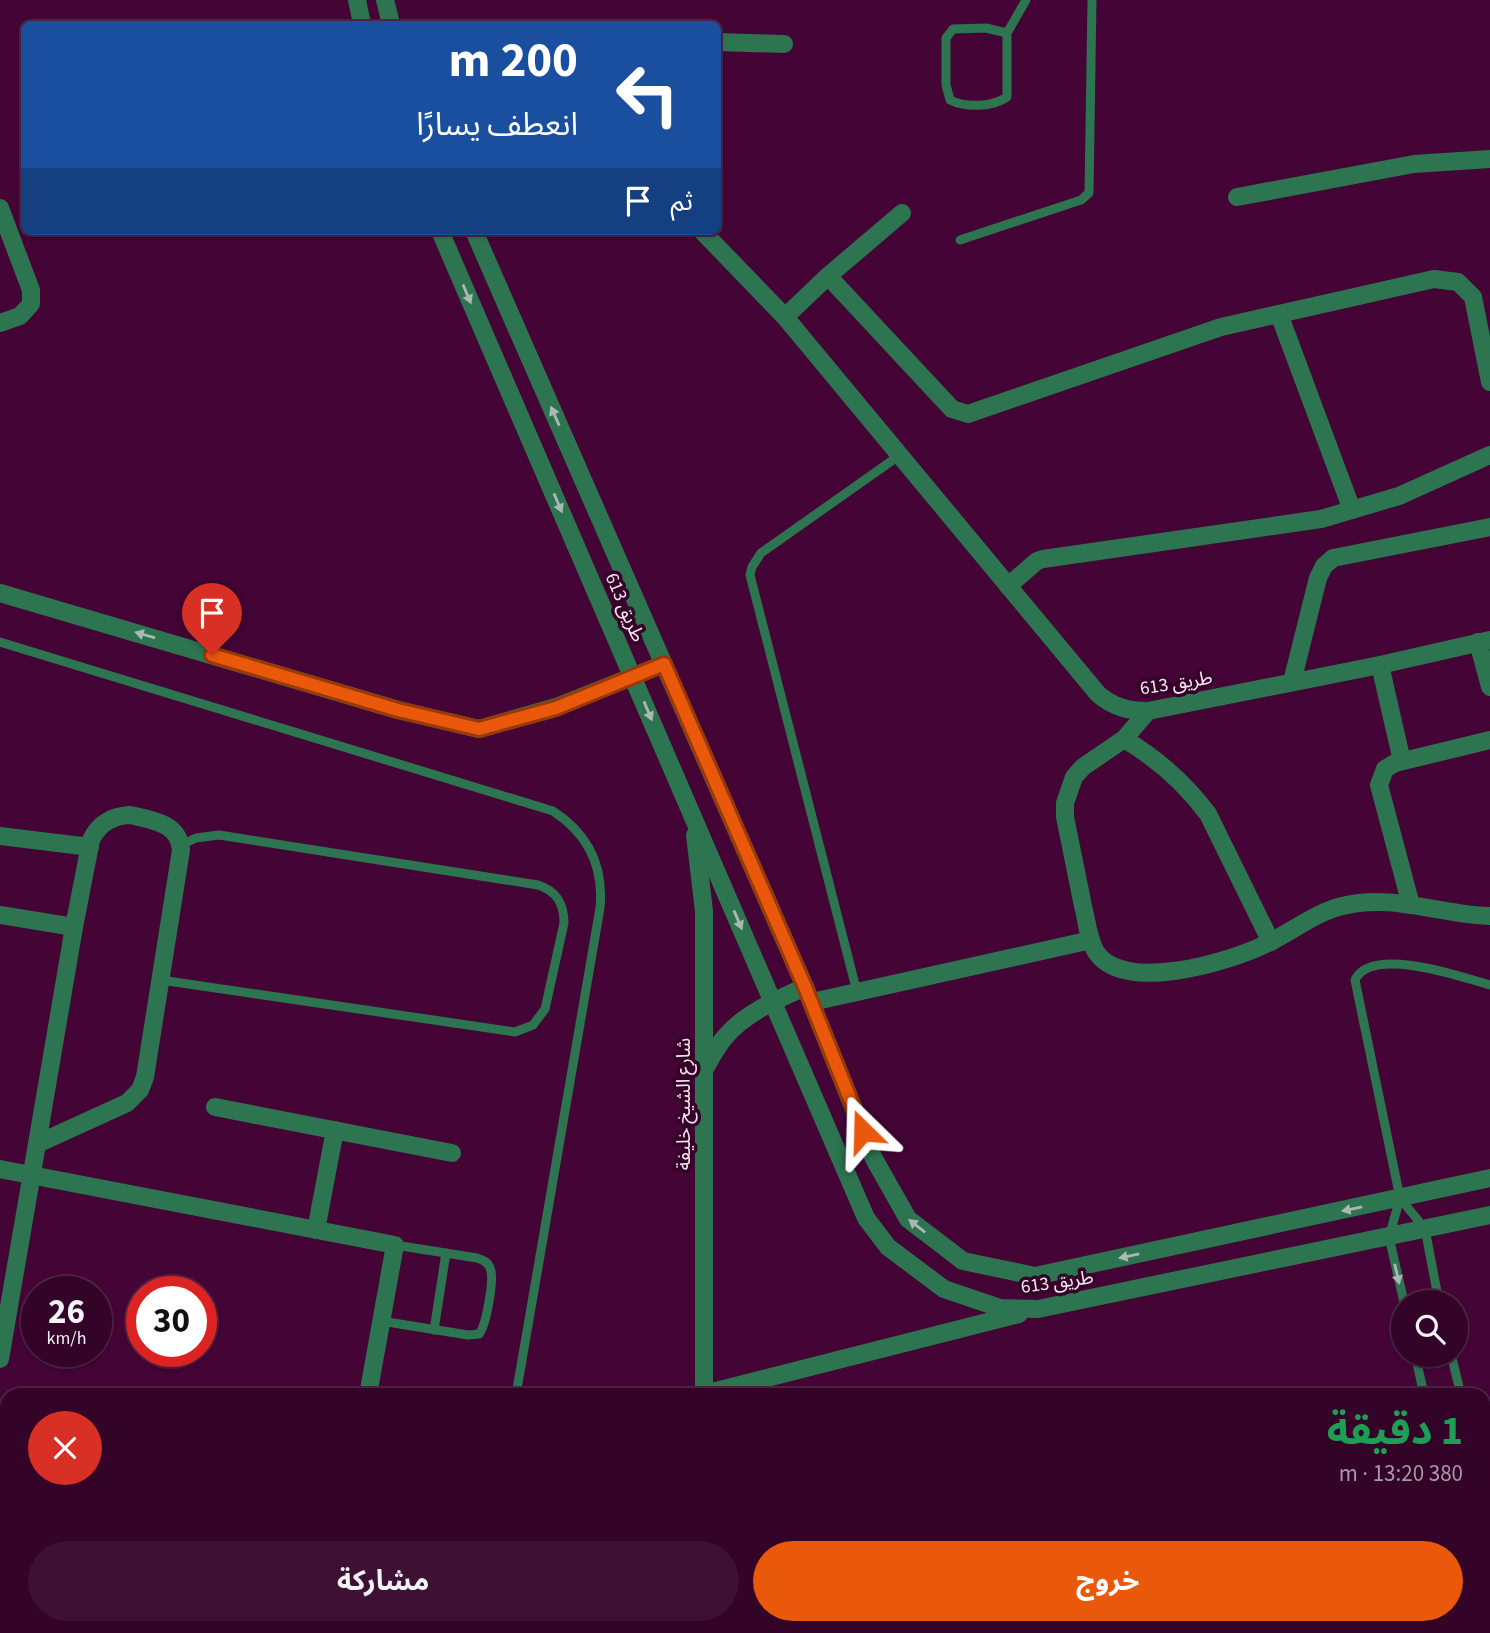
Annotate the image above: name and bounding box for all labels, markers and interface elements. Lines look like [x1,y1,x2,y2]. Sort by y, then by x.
text: 200 m [449,26,578,96]
icon: left [602,49,693,140]
text: انعطف يسارًا [416,102,578,148]
icon: arrive [619,182,657,220]
text: ثم [671,183,693,220]
one-way arrow [462,283,473,304]
one-way arrow [549,406,561,426]
one-way arrow [552,492,563,513]
street label: طريق 613 [598,569,651,647]
pin [182,583,242,655]
icon: arrive [193,594,231,632]
one-way arrow [135,630,156,640]
street label: طريق 613 [1138,664,1215,703]
one-way arrow [642,701,653,722]
one-way arrow [733,910,744,931]
street label: شارع الشيخ خليفة [671,1038,698,1170]
position arrow [826,1094,900,1168]
one-way arrow [1341,1203,1363,1214]
one-way arrow [908,1219,926,1233]
one-way arrow [1118,1250,1140,1261]
one-way arrow [1392,1263,1403,1285]
street label: طريق 613 [1019,1264,1095,1301]
speed limit sign: 30 [126,1276,217,1367]
text: 26 [48,1287,85,1337]
map controls [1391,1290,1468,1367]
button: search [1391,1290,1468,1367]
text: km/h [47,1326,86,1351]
text: 1 دقيقة [1327,1401,1463,1461]
button: close [28,1411,102,1485]
text: 380 m · 13:20 [1339,1457,1463,1490]
button: مشاركة [28,1541,739,1621]
button: خروج [753,1541,1463,1621]

